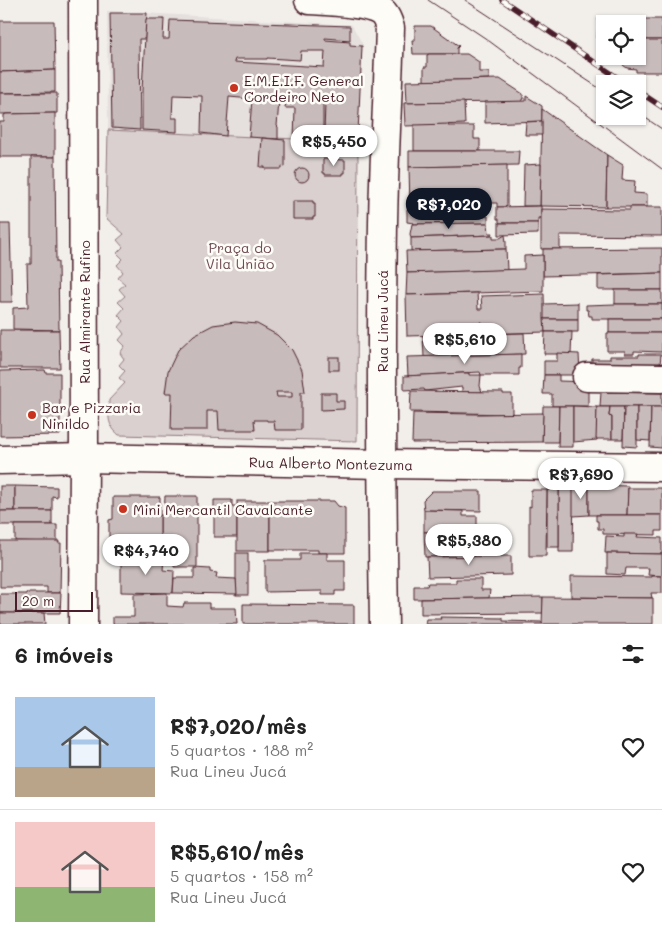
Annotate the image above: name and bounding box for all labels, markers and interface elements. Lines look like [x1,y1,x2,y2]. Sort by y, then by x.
map controls [596,15,646,125]
button: locate [596,15,646,65]
place label: E.M.E.I.F. General Cordeiro Neto [244,71,364,106]
button: layers [596,75,646,125]
marker: E.M.E.I.F. General Cordeiro Neto [228,82,240,94]
pin: R$5,450 [288,124,380,167]
text: R$5,450 [302,130,367,151]
pin: R$7,020 [403,188,495,230]
text: R$7,020 [417,193,481,214]
park label: Praça do Vila União [206,238,274,273]
street label: Rua Almirante Rufino [75,240,94,384]
street label: Rua Lineu Jucá [373,270,392,372]
pin: R$5,610 [419,322,511,365]
text: R$5,610 [434,328,496,349]
place label: Bar e Pizzaria Ninildo [42,398,141,433]
marker: Bar e Pizzaria Ninildo [26,409,38,421]
street label: Rua Alberto Montezuma [249,452,413,474]
pin: R$7,690 [535,458,627,500]
text: R$7,690 [549,463,613,484]
place label: Mini Mercantil Cavalcante [133,500,313,519]
marker: Mini Mercantil Cavalcante [117,503,129,515]
pin: R$5,380 [423,524,515,566]
text: R$5,380 [436,529,502,550]
pin: R$4,740 [100,534,192,576]
text: R$4,740 [113,539,179,560]
scale bar [15,589,92,612]
text: 20 m [22,591,54,610]
icon: filters [619,640,647,668]
text: 6 imóveis [15,641,113,668]
text: R$7,020/mês [170,712,307,739]
icon: home [55,717,115,777]
icon: heart [619,733,647,761]
text: 5 quartos · 188 m² [170,739,313,760]
text: Rua Lineu Jucá [170,760,287,781]
text: R$5,610/mês [170,838,304,865]
icon: home [55,842,115,902]
icon: heart [619,858,647,886]
text: 5 quartos · 158 m² [170,865,313,886]
text: Rua Lineu Jucá [170,886,287,907]

